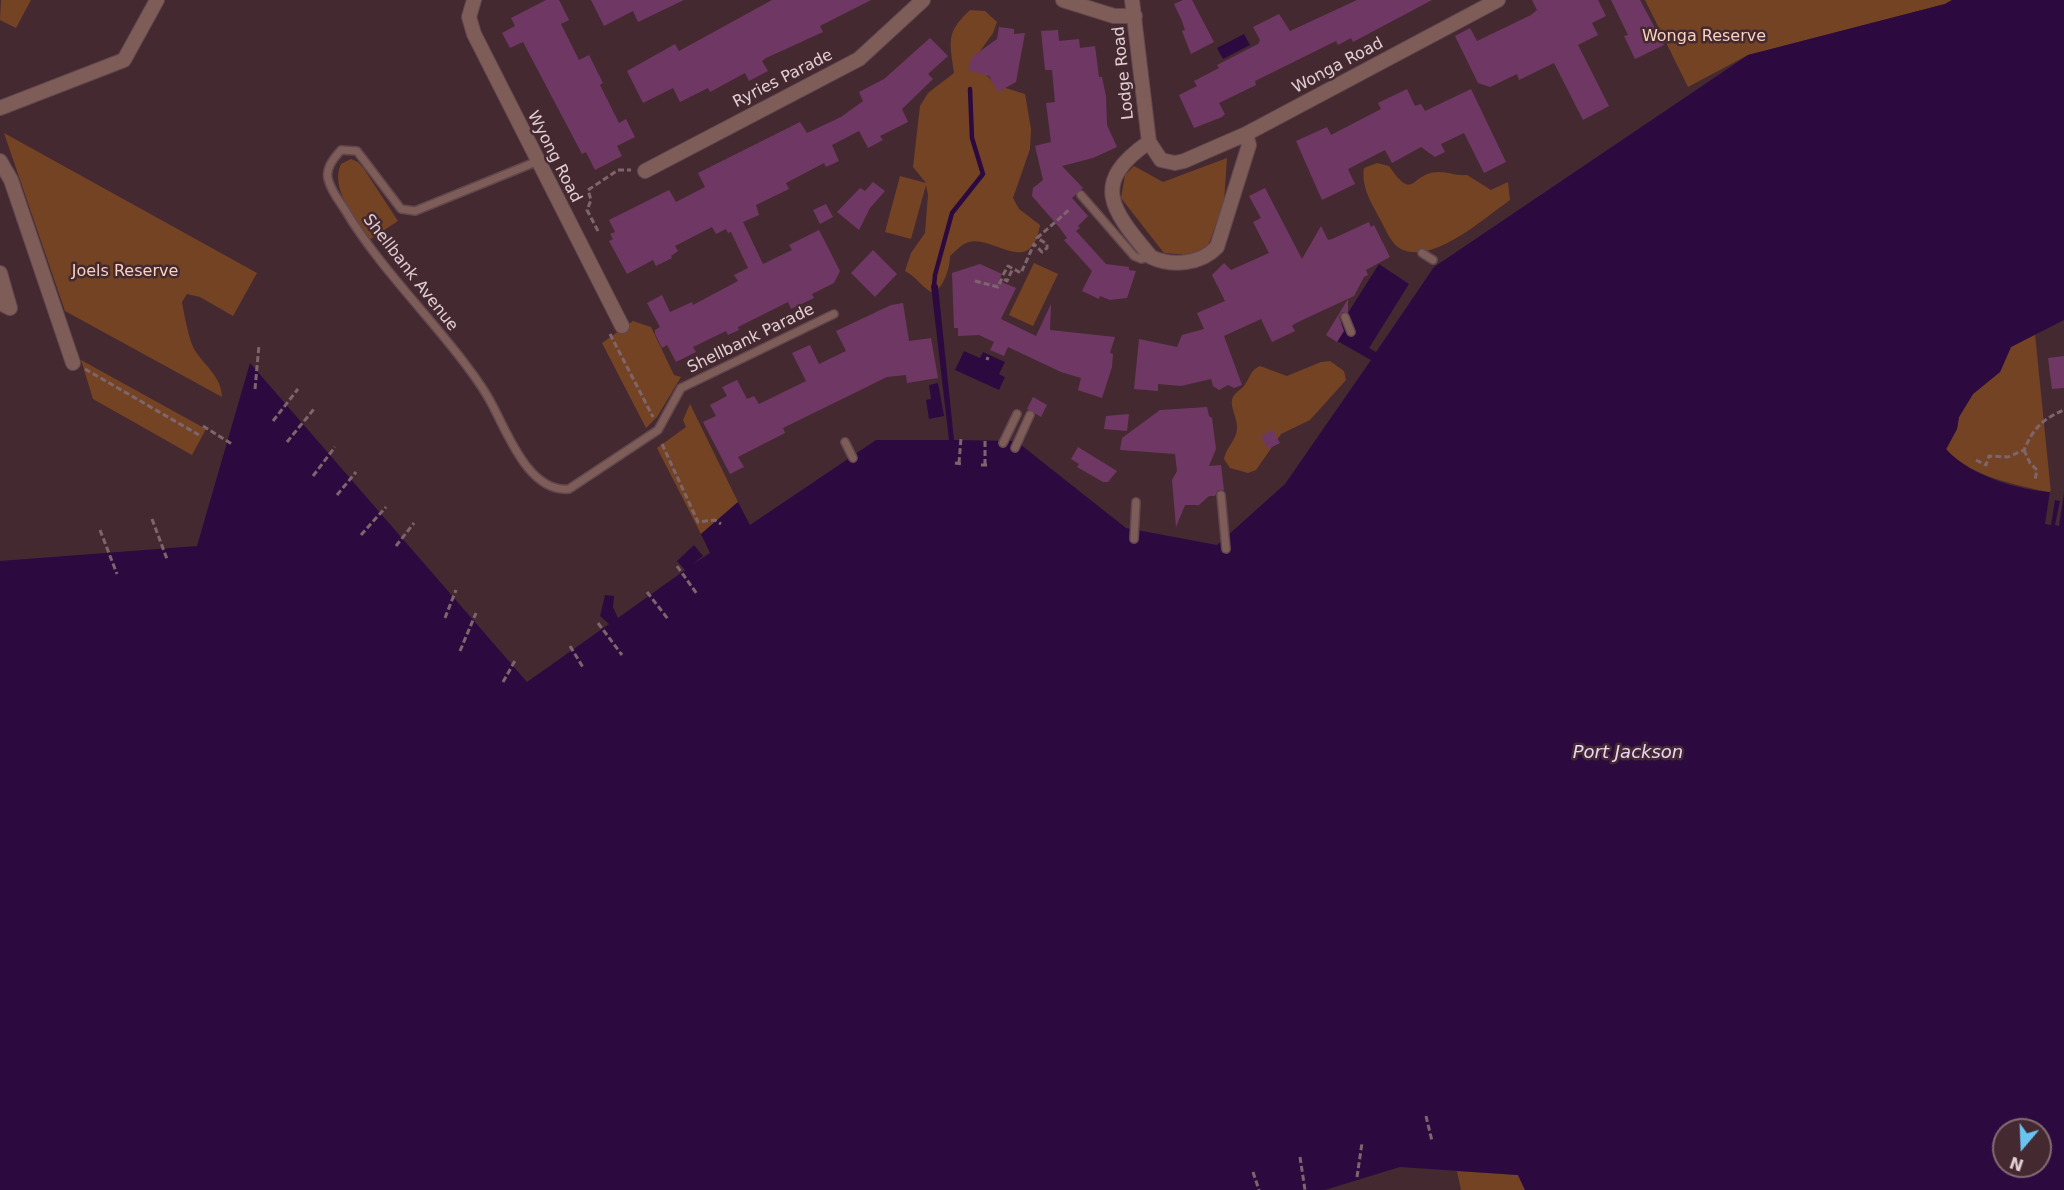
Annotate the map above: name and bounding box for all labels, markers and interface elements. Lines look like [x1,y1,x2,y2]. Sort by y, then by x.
street label: Lodge Road [1110,25,1138,121]
park label: Wonga Reserve [1642,27,1766,47]
street label: Wonga Road [1289,34,1387,98]
street label: Ryries Parade [730,46,836,112]
street label: Wyong Road [523,108,585,206]
street label: Shellbank Avenue [358,211,462,335]
park label: Joels Reserve [72,262,178,282]
street label: Shellbank Parade [685,300,817,378]
water label: Port Jackson [1573,742,1683,764]
north arrow [1992,1118,2052,1178]
text: N [2007,1152,2026,1175]

